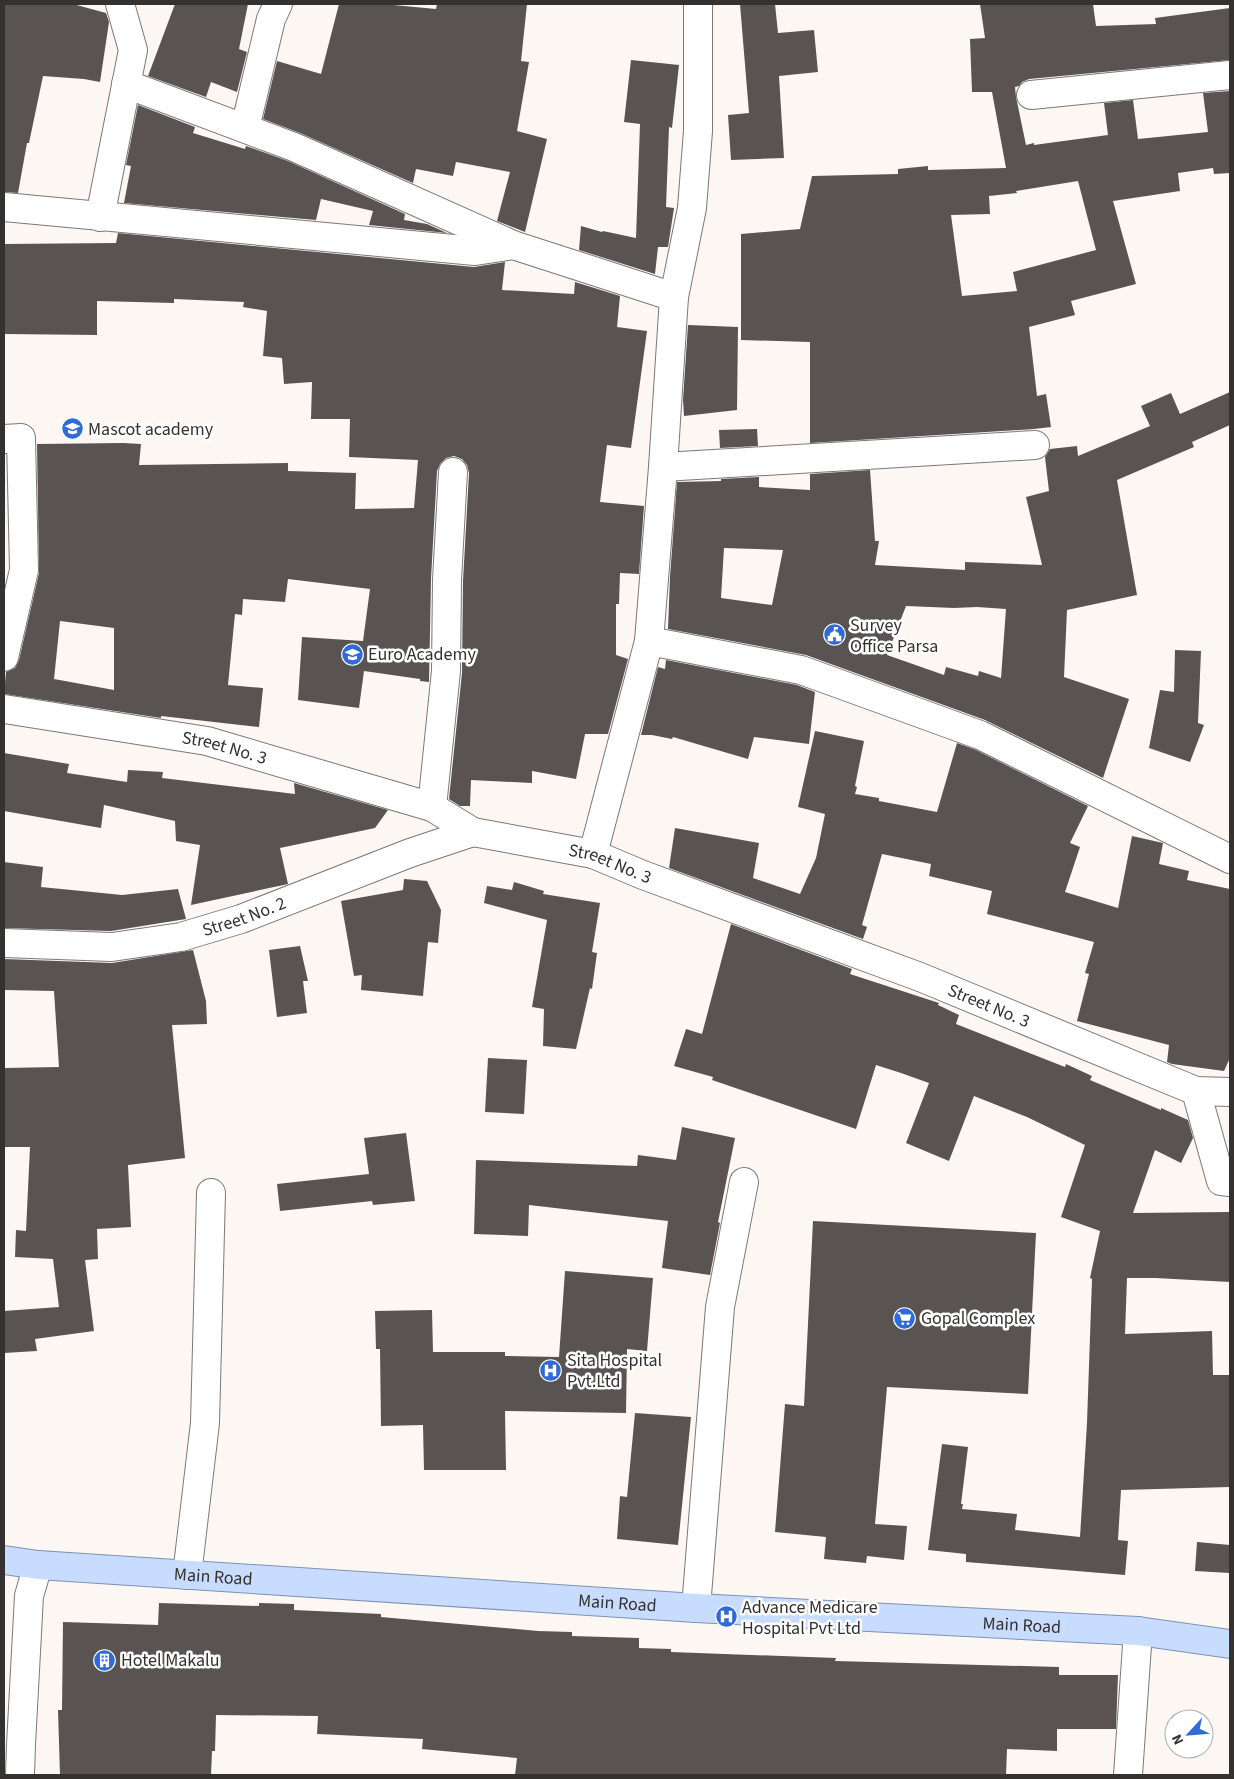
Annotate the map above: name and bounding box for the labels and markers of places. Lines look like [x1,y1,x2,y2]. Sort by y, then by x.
school or university icon: Mascot academy [60,417,84,441]
place label: Mascot academy [88,417,214,442]
place label: Survey Office Parsa [850,613,938,659]
public building icon: Survey Office Parsa [822,623,846,647]
school or university icon: Euro Academy [340,642,364,666]
place label: Euro Academy [368,642,476,667]
supermarket icon: Gopal Complex [893,1306,917,1330]
place label: Gopal Complex [921,1306,1035,1331]
place label: Sita Hospital Pvt.Ltd [567,1348,662,1394]
hospital icon: Sita Hospital Pvt.Ltd [539,1358,563,1382]
place label: Advance Medicare Hospital Pvt Ltd [742,1595,878,1641]
hospital icon: Advance Medicare Hospital Pvt Ltd [714,1605,738,1629]
building icon: Hotel Makalu [93,1648,117,1672]
place label: Hotel Makalu [121,1648,219,1673]

